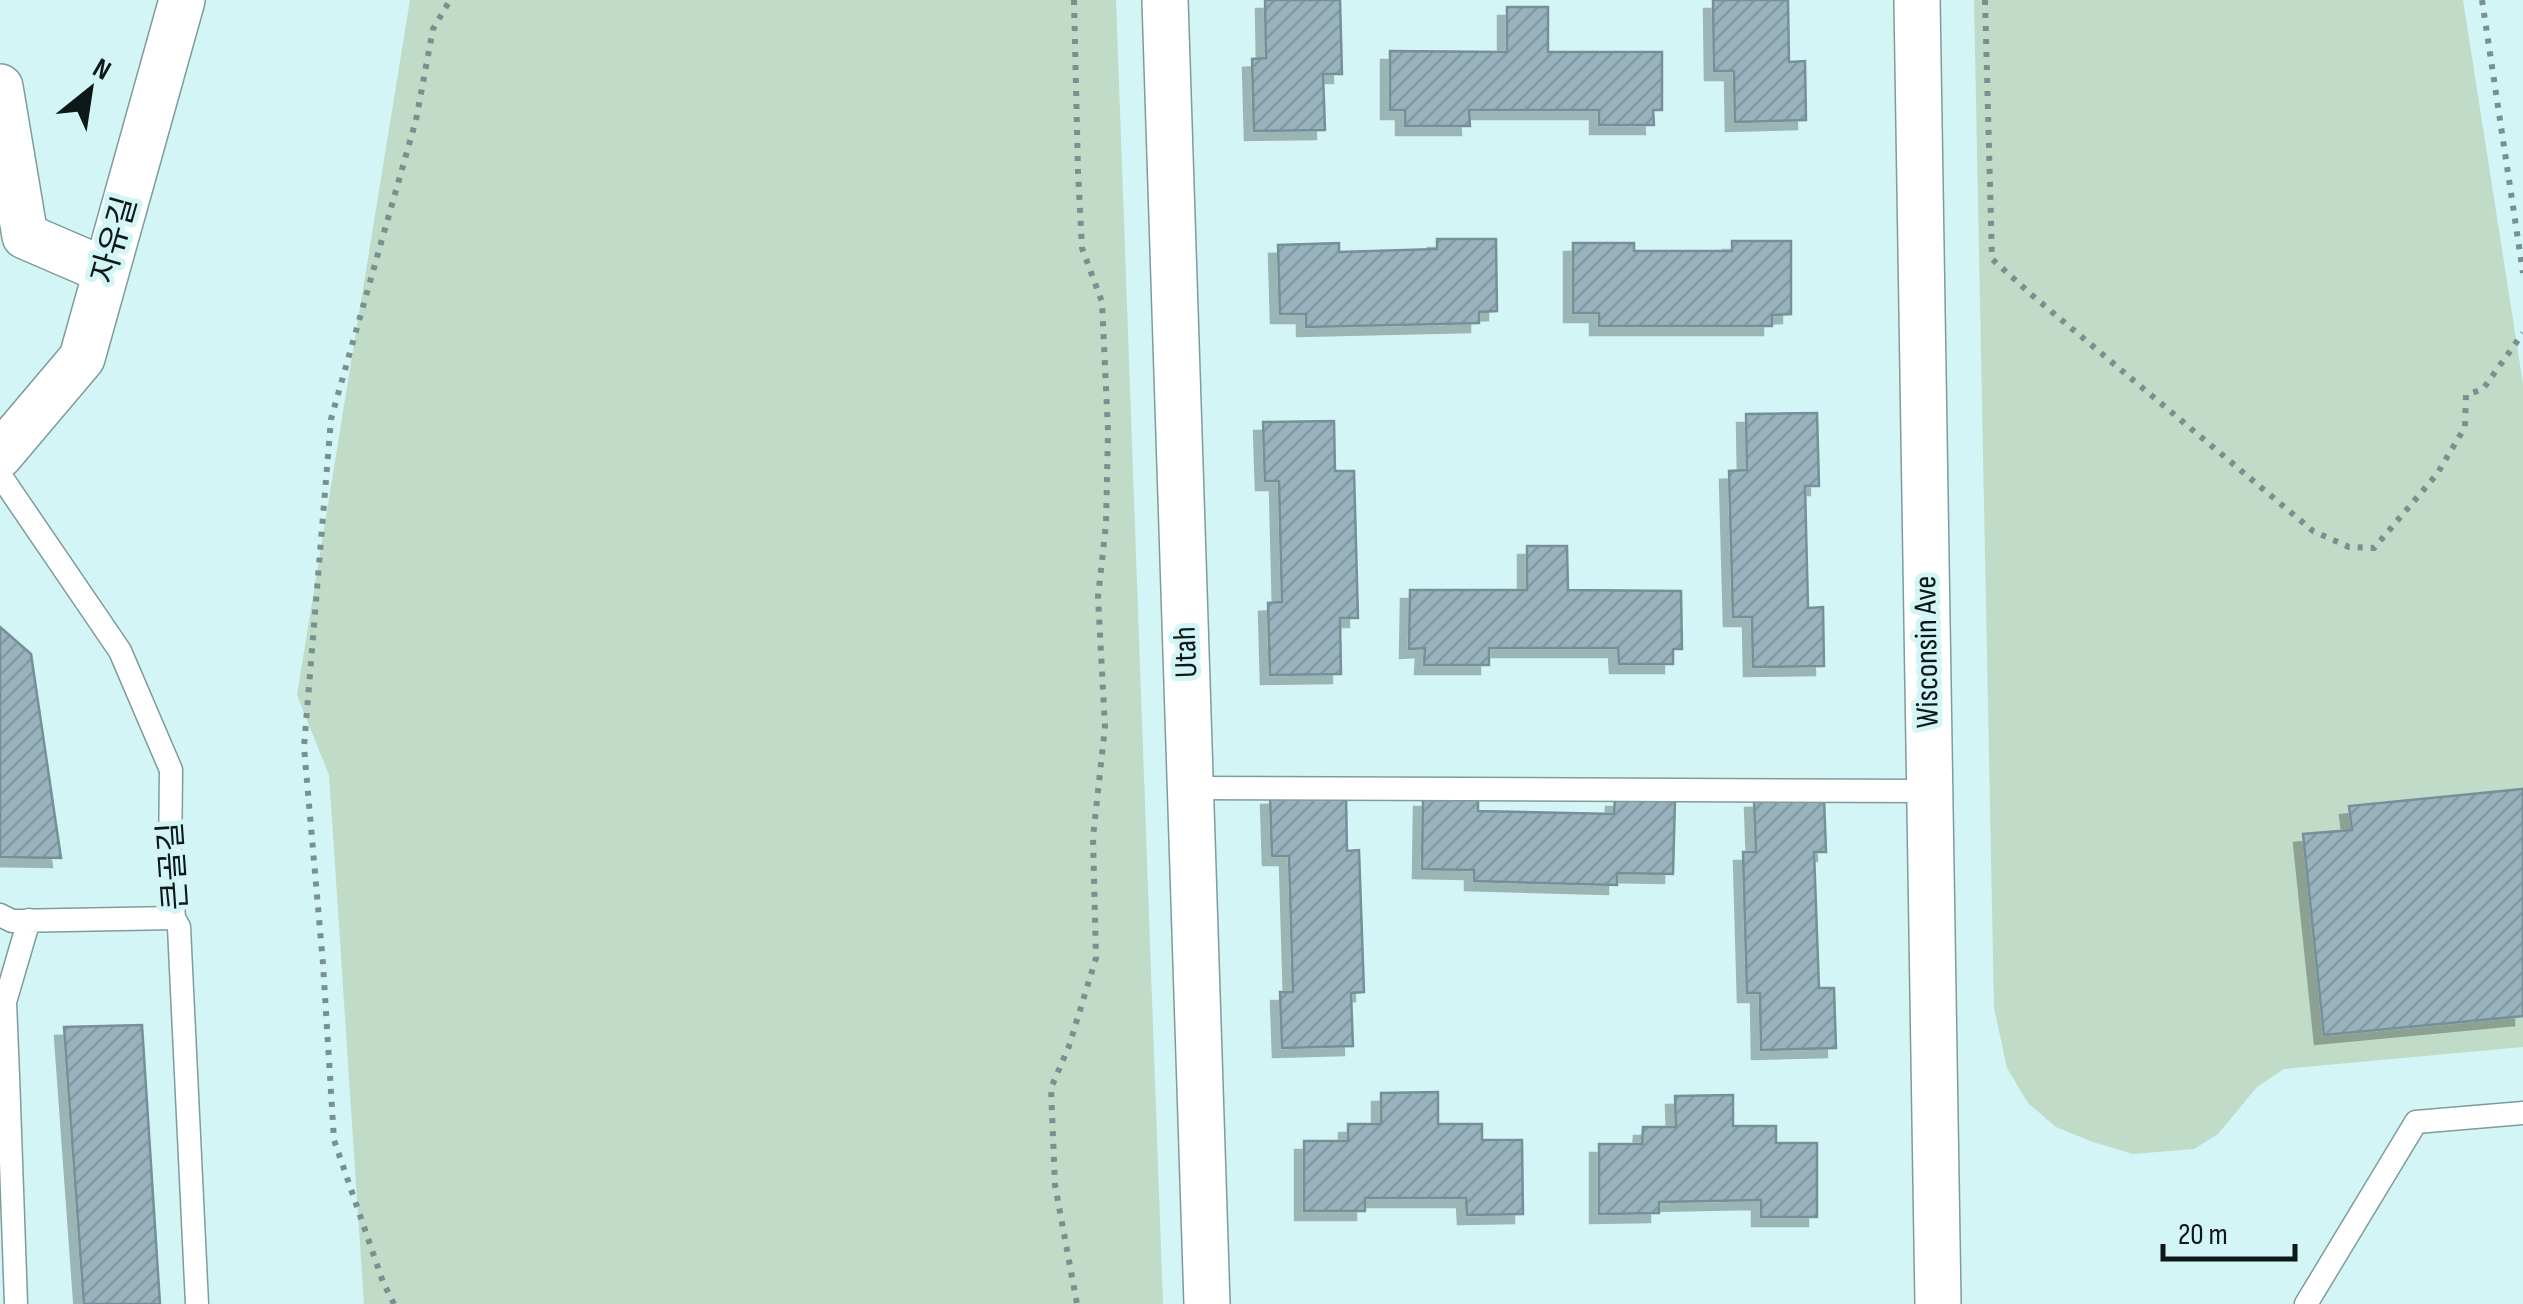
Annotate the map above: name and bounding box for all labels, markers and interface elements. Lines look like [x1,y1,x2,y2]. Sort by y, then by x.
north arrow [40,40,140,140]
text: N [87,52,116,88]
street label: 자유길 [84,192,146,288]
street label: Wisconsin Ave [1906,575,1948,729]
street label: Utah [1166,626,1206,678]
street label: 큰골길 [151,821,197,911]
scale bar [2163,1199,2296,1261]
text: 20 m [2178,1217,2228,1253]

